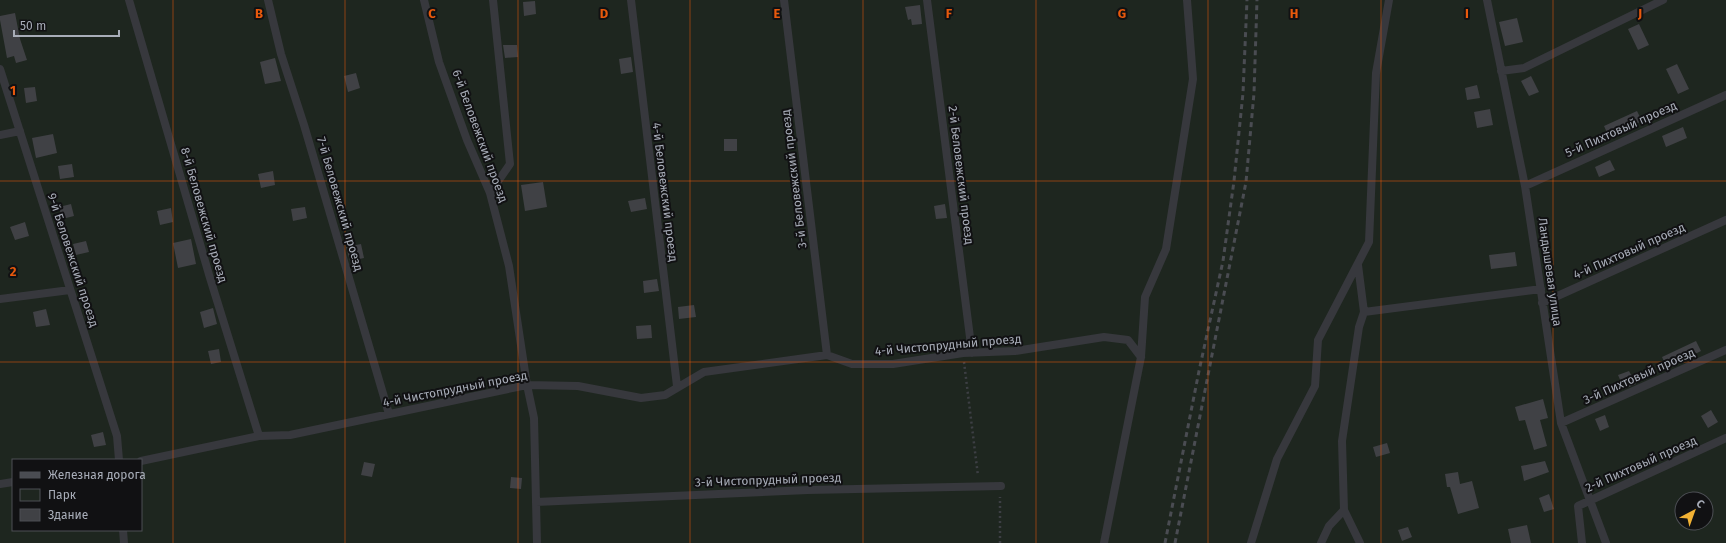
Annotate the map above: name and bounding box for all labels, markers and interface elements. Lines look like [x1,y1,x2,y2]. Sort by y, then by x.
text: B [255,6,263,21]
text: C [428,6,436,21]
text: D [600,6,609,21]
text: E [774,6,781,21]
text: F [946,6,953,21]
text: G [1118,6,1126,21]
text: H [1290,6,1298,21]
text: I [1465,6,1469,21]
text: J [1637,6,1642,21]
scale bar [14,12,119,38]
text: 50 m [20,19,46,33]
street label: 6-й Беловежский проезд [449,68,511,205]
text: 1 [10,83,16,98]
street label: 5-й Пихтовый проезд [1563,98,1679,160]
street label: 2-й Беловежский проезд [946,105,976,245]
street label: 3-й Беловежский проезд [779,108,809,249]
street label: 4-й Беловежский проезд [650,122,681,263]
street label: 7-й Беловежский проезд [314,135,366,273]
street label: 8-й Беловежский проезд [178,146,230,285]
street label: 9-й Беловежский проезд [45,191,101,329]
street label: Ландышевая улица [1535,217,1565,327]
street label: 4-й Пихтовый проезд [1571,220,1687,282]
text: 2 [10,264,17,279]
street label: 4-й Чистопрудный проезд [874,332,1022,358]
street label: 3-й Пихтовый проезд [1581,345,1697,407]
street label: 4-й Чистопрудный проезд [382,368,529,410]
street label: 2-й Пихтовый проезд [1583,433,1699,495]
legend [12,459,142,531]
text: Железная дорога [48,468,146,482]
street label: 3-й Чистопрудный проезд [695,470,842,490]
text: Парк [48,488,77,502]
north arrow [1674,491,1714,531]
text: С [1694,497,1707,511]
text: Здание [48,508,88,522]

